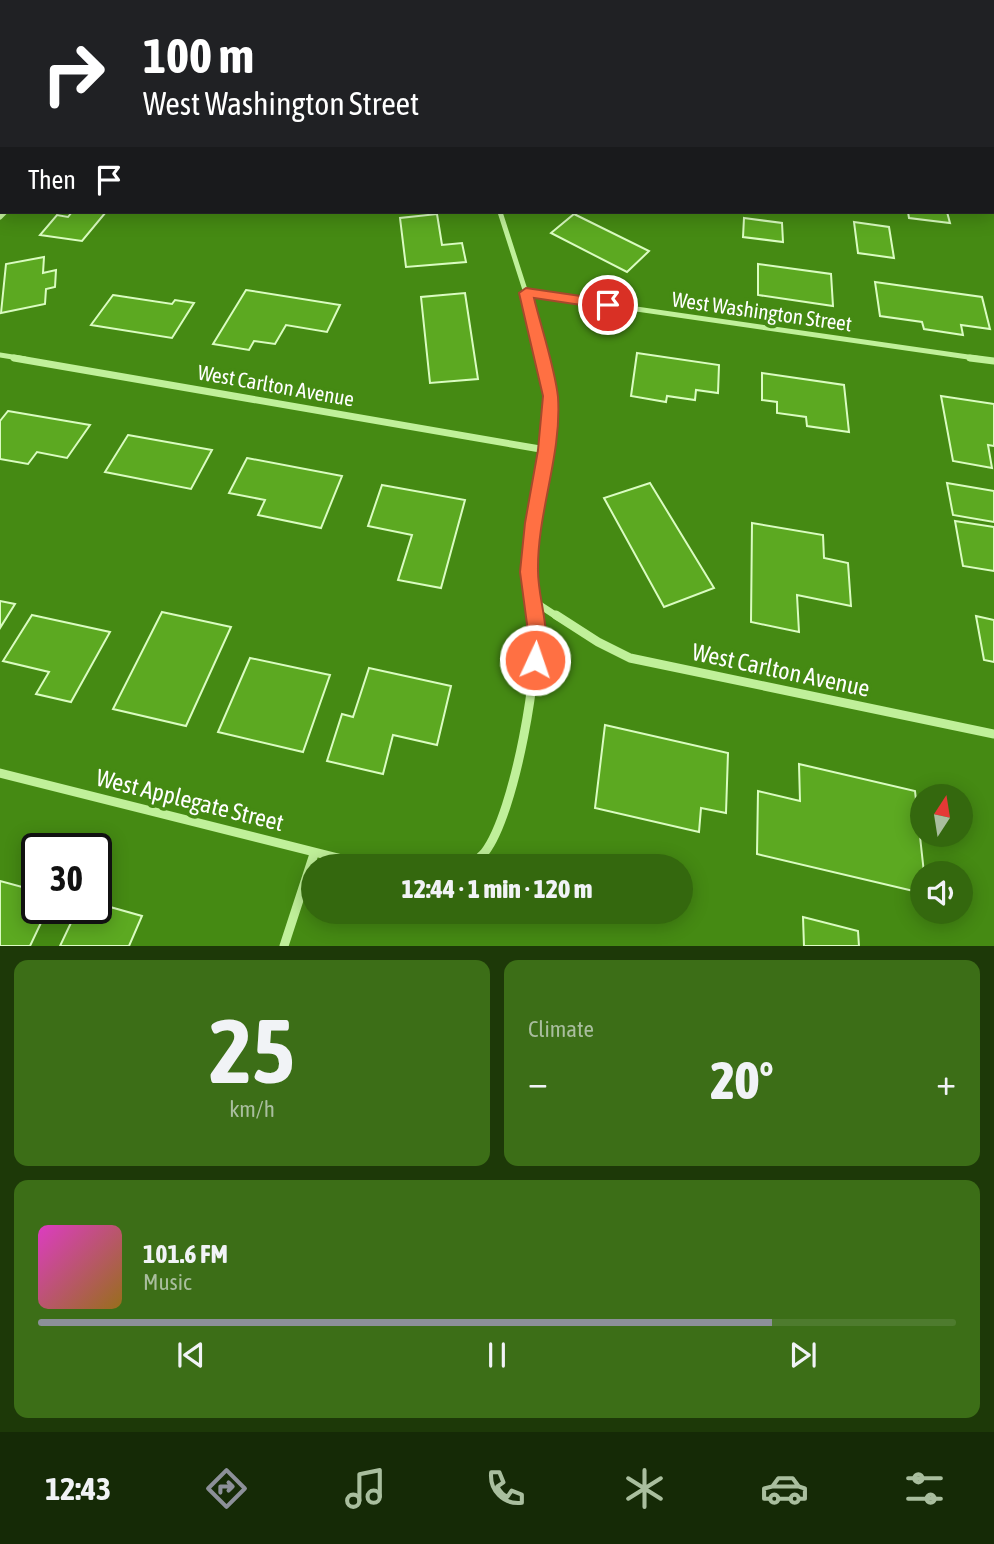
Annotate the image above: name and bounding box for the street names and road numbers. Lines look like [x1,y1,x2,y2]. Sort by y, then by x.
street label: West Washington Street [671,286,853,336]
street label: West Carlton Avenue [196,359,356,411]
street label: West Carlton Avenue [690,638,872,702]
street label: West Applegate Street [93,764,287,836]

